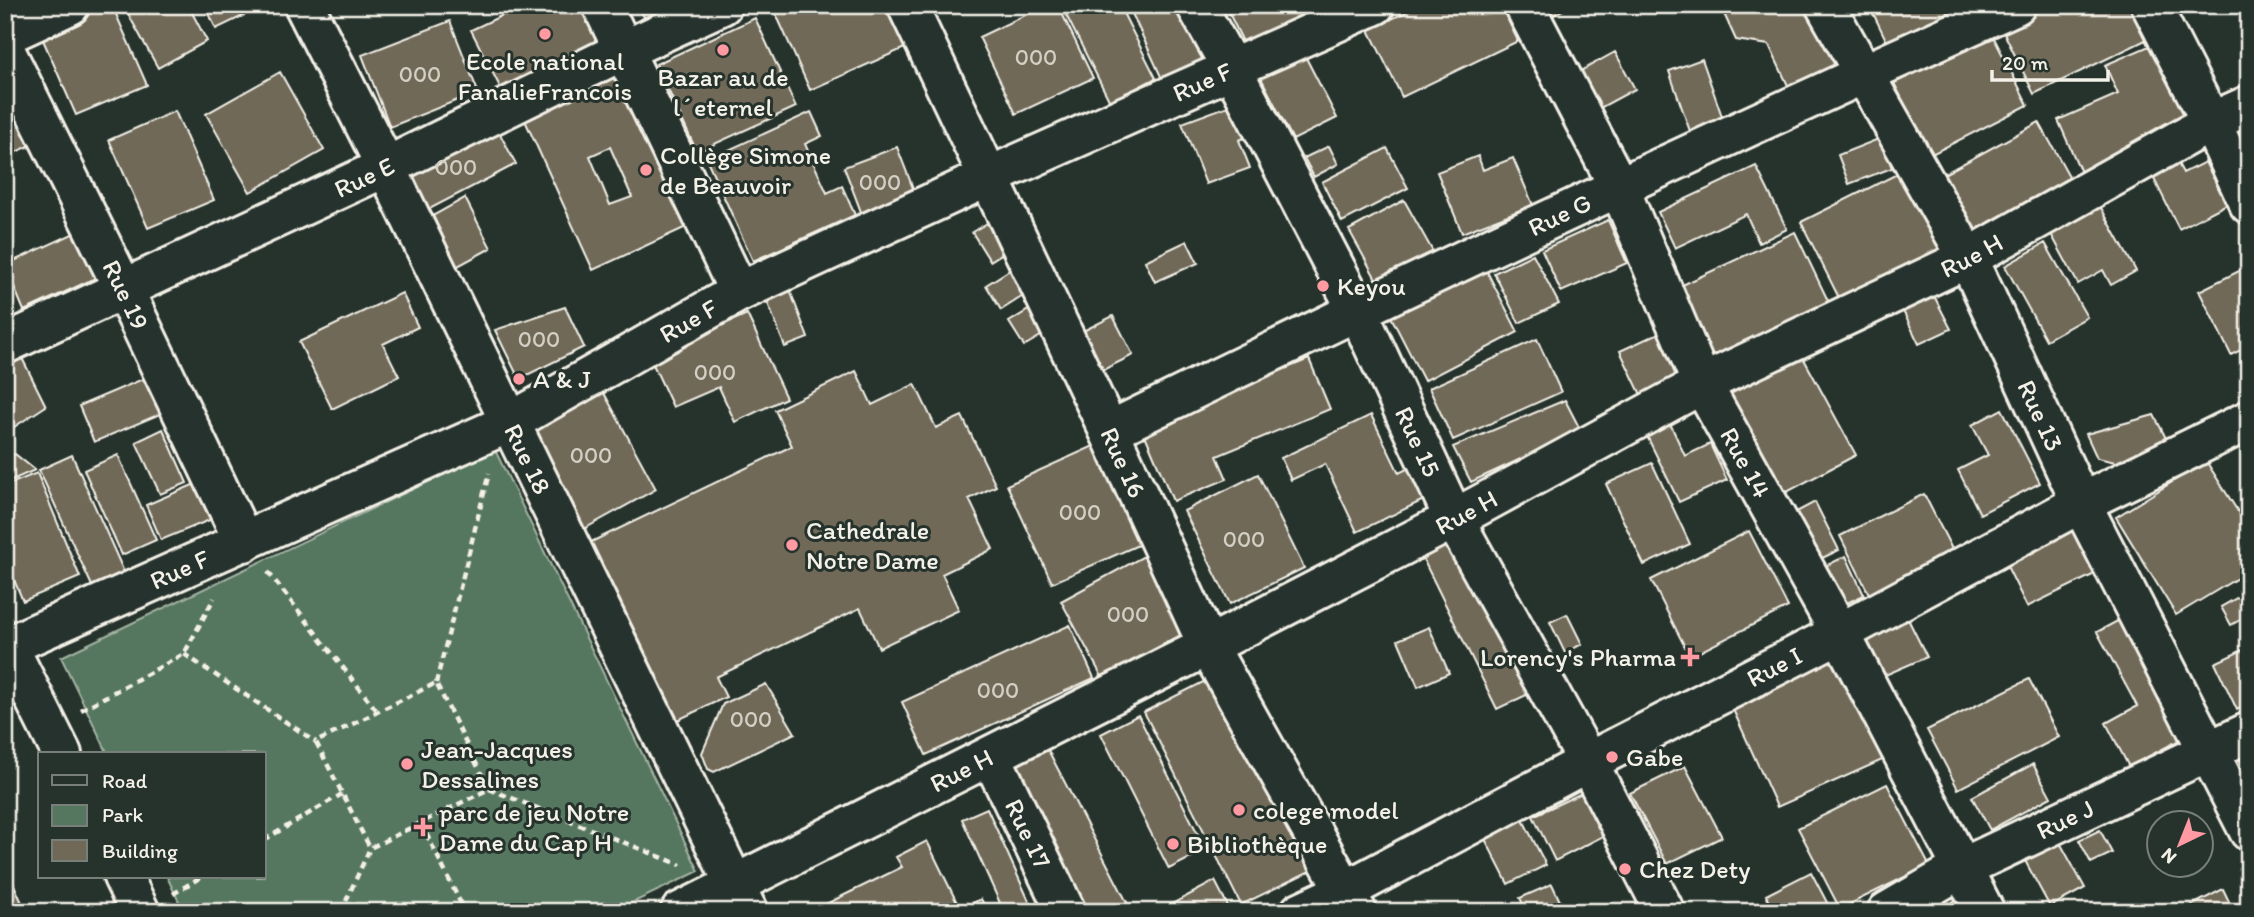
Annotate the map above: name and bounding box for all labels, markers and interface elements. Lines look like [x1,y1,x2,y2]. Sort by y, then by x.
marker: Ecole national FanalieFrancois [537,26,553,42]
scale bar [1992,38,2107,82]
marker: Bazar au de l´eternel [715,42,731,58]
house number: 000 [1015,43,1057,71]
place label: Ecole national FanalieFrancois [458,45,632,107]
text: 20 m [2002,50,2049,75]
street label: Rue F [1168,54,1238,109]
house number: 000 [399,60,441,88]
place label: Bazar au de l´eternel [657,61,789,123]
place label: Collège Simone de Beauvoir [660,139,831,201]
street label: Rue E [329,149,400,205]
house number: 000 [435,153,477,181]
marker: Collège Simone de Beauvoir [638,162,654,178]
house number: 000 [859,168,901,196]
street label: Rue G [1523,186,1597,243]
street label: Rue H [1935,226,2008,285]
street label: Rue 19 [95,254,157,335]
place label: Keyou [1337,270,1406,302]
marker: Keyou [1315,278,1331,294]
street label: Rue F [654,291,724,350]
house number: 000 [518,325,560,353]
house number: 000 [694,358,736,386]
place label: A & J [533,363,591,395]
marker: A & J [511,371,527,387]
street label: Rue 13 [2010,375,2071,456]
street label: Rue 15 [1388,401,1448,482]
street label: Rue 18 [497,418,558,499]
street label: Rue 16 [1093,422,1153,503]
street label: Rue 14 [1713,422,1778,504]
house number: 000 [570,441,612,469]
street label: Rue H [1430,482,1503,542]
house number: 000 [1059,498,1101,526]
place label: Cathedrale Notre Dame [806,514,939,576]
house number: 000 [1223,525,1265,553]
marker: Cathedrale Notre Dame [784,537,800,553]
street label: Rue F [145,542,215,597]
house number: 000 [1107,600,1149,628]
street label: Rue I [1741,639,1807,694]
place label: Lorency's Pharma [1480,641,1676,673]
marker: Lorency's Pharma [1682,649,1698,665]
house number: 000 [977,676,1019,704]
house number: 000 [730,705,772,733]
place label: Jean-Jacques Dessalines [421,733,573,795]
street label: Rue H [925,741,998,799]
place label: Gabe [1626,741,1683,773]
marker: Gabe [1604,749,1620,765]
legend [38,752,266,878]
marker: Jean-Jacques Dessalines [399,756,415,772]
text: Road [102,768,148,793]
street label: Rue J [2031,792,2099,847]
street label: Rue 17 [998,794,1059,874]
place label: colege model [1253,794,1399,826]
place label: parc de jeu Notre Dame du Cap H [439,796,629,858]
text: Park [102,802,144,827]
marker: colege model [1231,802,1247,818]
north arrow [2146,808,2216,878]
marker: parc de jeu Notre Dame du Cap H [413,817,433,837]
place label: Bibliothèque [1187,828,1327,860]
marker: Bibliothèque [1165,836,1181,852]
text: Building [102,838,178,863]
text: N [2156,843,2181,869]
place label: Chez Dety [1639,853,1751,885]
marker: Chez Dety [1617,861,1633,877]

